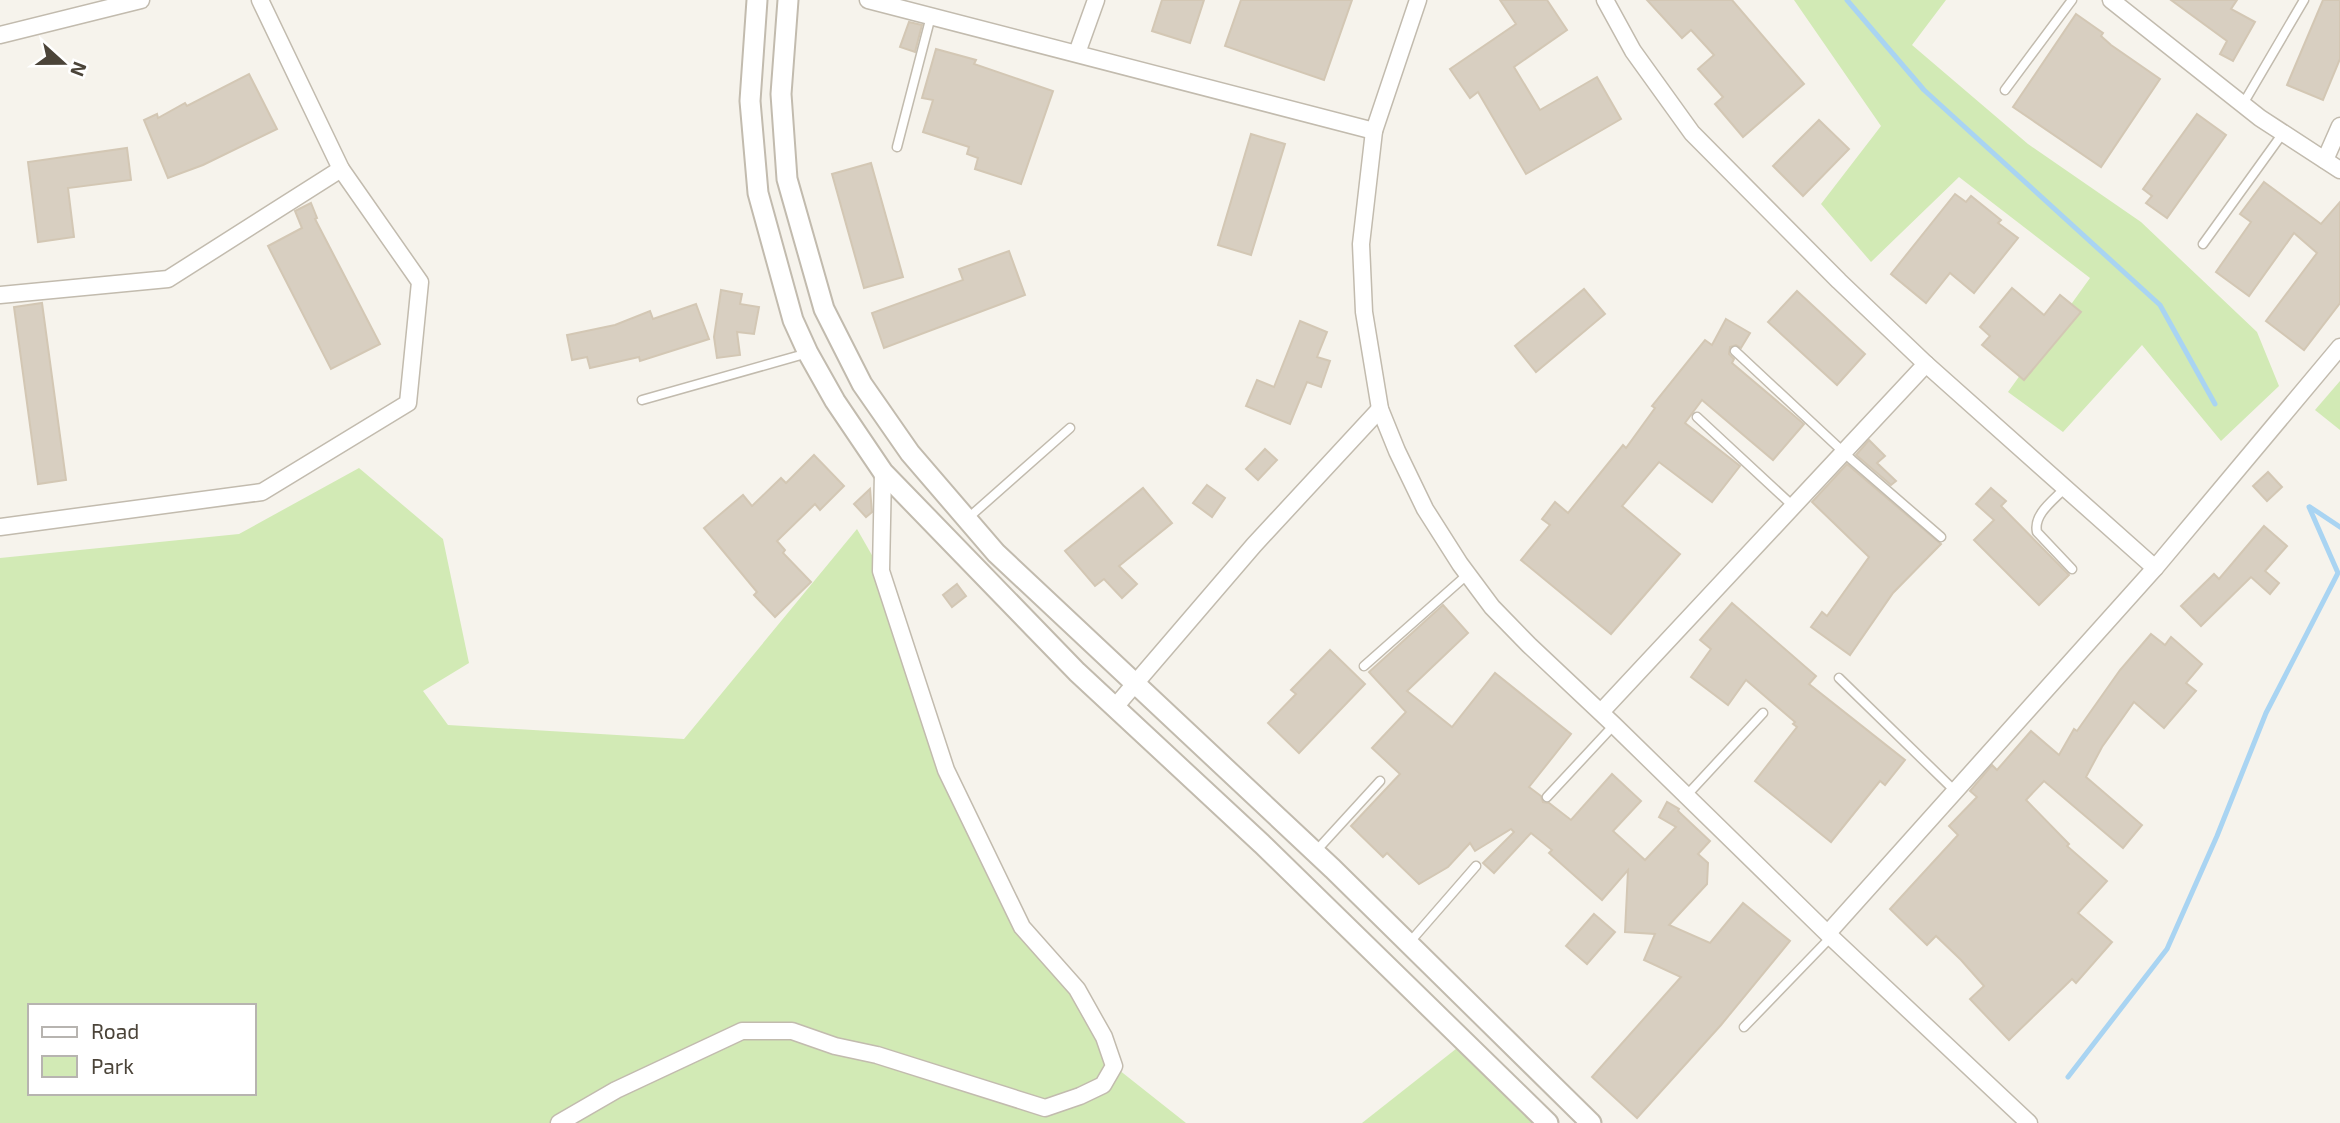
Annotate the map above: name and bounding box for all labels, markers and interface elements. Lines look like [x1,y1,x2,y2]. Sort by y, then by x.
north arrow [28,28,98,98]
text: N [66,59,93,80]
legend [28,1004,256,1095]
text: Road [91,1018,139,1043]
text: Park [91,1053,134,1078]

